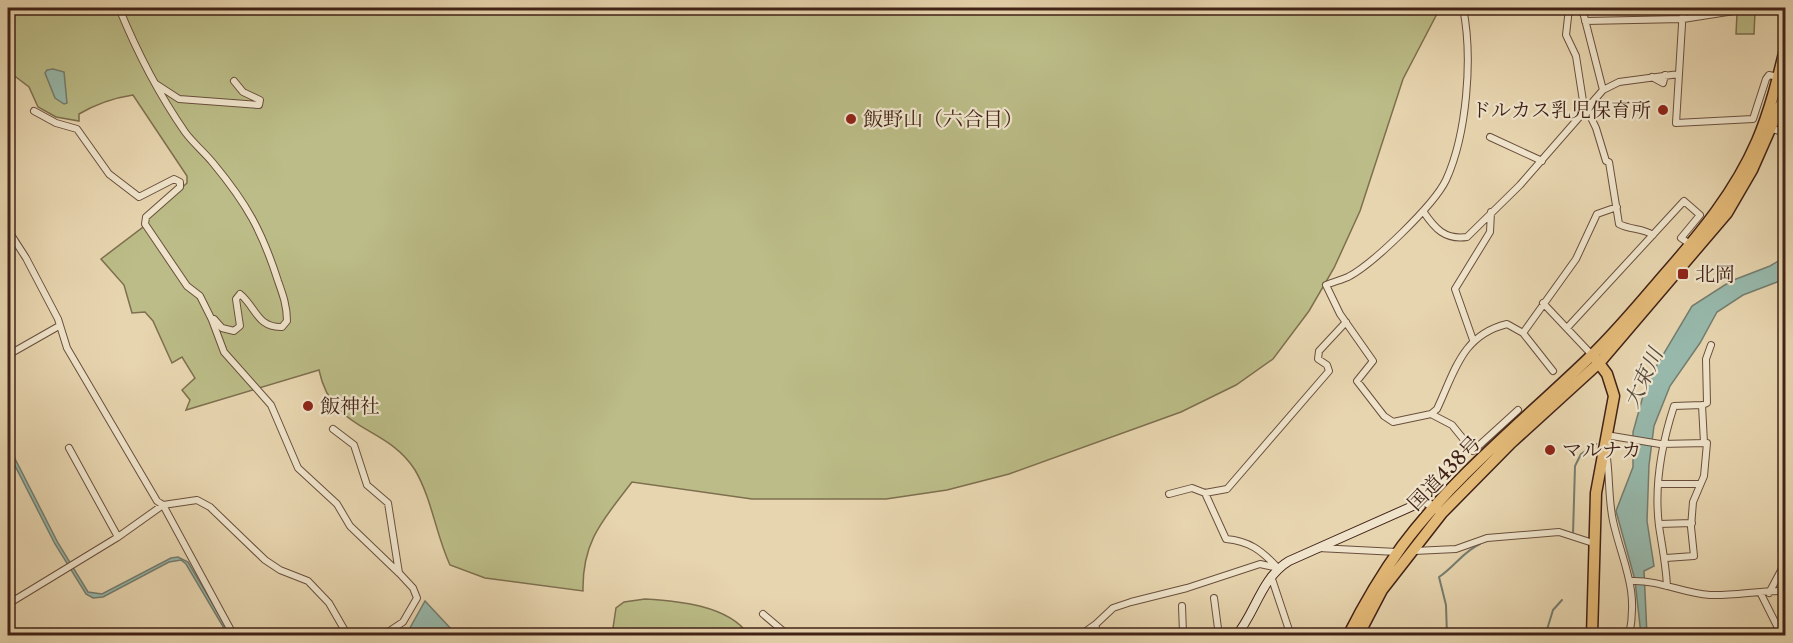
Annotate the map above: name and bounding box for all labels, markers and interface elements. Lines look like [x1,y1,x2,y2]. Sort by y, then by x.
place label: ドルカス乳児保育所 [1471,98,1651,122]
marker: ドルカス乳児保育所 [1656,103,1670,117]
place label: 飯野山（六合目） [863,107,1023,131]
marker: 飯野山（六合目） [844,112,858,126]
place label: 北岡 [1695,262,1735,286]
marker: 北岡 [1676,267,1690,281]
water label: 大束川 [1618,342,1668,412]
place label: 飯神社 [320,394,380,418]
marker: 飯神社 [301,399,315,413]
street label: 国道438号 [1403,431,1485,515]
place label: マルナカ [1562,438,1642,462]
marker: マルナカ [1543,443,1557,457]

